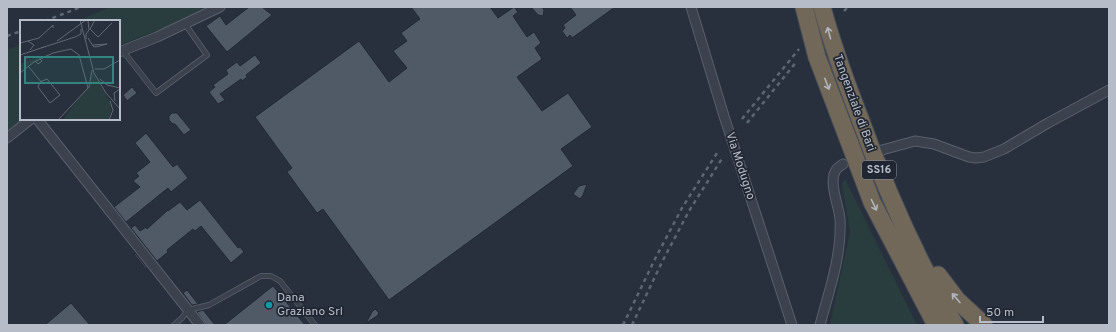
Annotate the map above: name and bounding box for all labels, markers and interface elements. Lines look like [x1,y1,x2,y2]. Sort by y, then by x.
inset map [20,20,120,120]
one-way arrow [825,26,832,39]
street label: Tangenziale di Bari [829,52,879,154]
one-way arrow [824,78,832,90]
street label: Via Modugno [722,130,759,202]
road number: SS16 [862,161,896,179]
one-way arrow [871,199,878,211]
place label: Dana Graziano Srl [277,290,343,320]
one-way arrow [951,293,960,303]
scale bar [980,298,1043,324]
marker: Dana Graziano Srl [264,300,274,310]
text: 50 m [986,305,1014,321]

